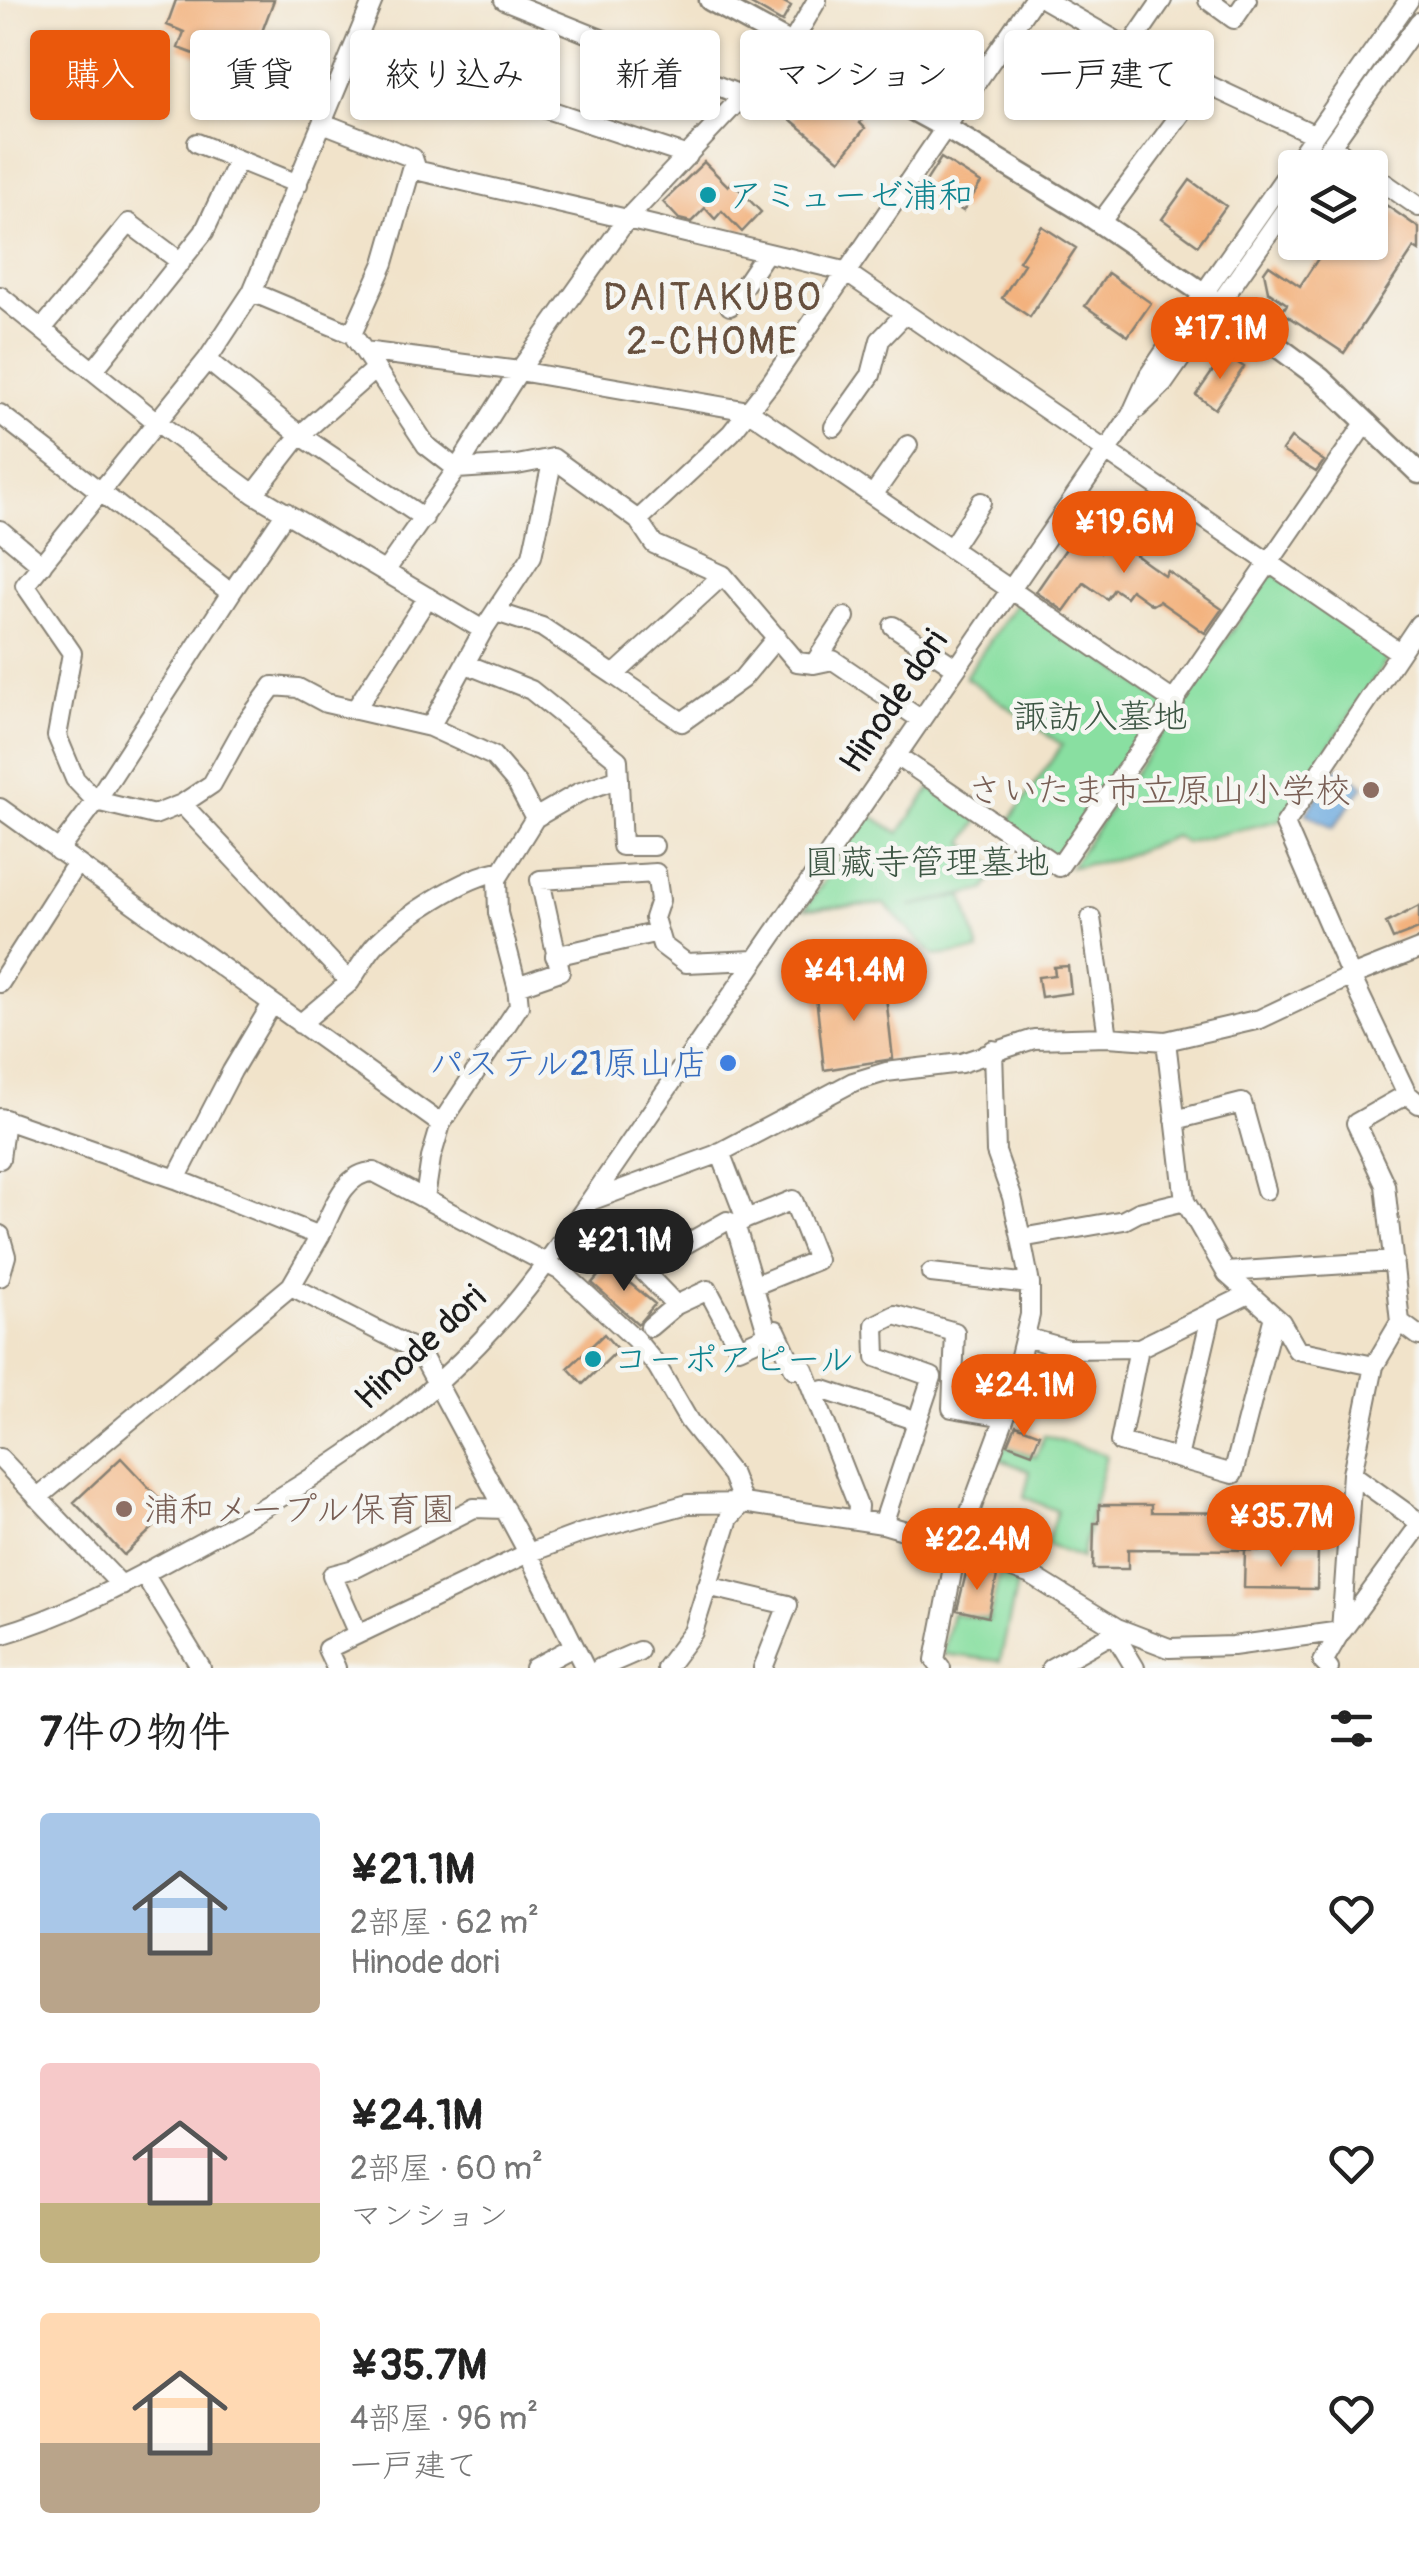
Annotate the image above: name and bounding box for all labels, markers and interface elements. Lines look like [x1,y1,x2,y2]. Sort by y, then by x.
chip: 購入 [30,30,170,120]
chip: 賃貸 [190,30,330,120]
chip: 絞り込み [350,30,560,120]
chip: 新着 [580,30,720,120]
chip: マンション [740,30,984,120]
chip: 一戸建て [1004,30,1214,120]
map controls [1278,150,1388,260]
button: layers [1278,150,1388,260]
place label: アミューゼ浦和 [728,174,973,218]
marker: アミューゼ浦和 [697,184,719,206]
district label: DAITAKUBO 2-CHOME [603,274,823,366]
pin: ¥17.1M [1139,297,1301,382]
text: ¥17.1M [1173,309,1267,349]
pin: ¥19.6M [1043,491,1205,576]
text: ¥19.6M [1074,503,1174,543]
street label: Hinode dori [830,621,958,782]
park label: 諏訪入墓地 [1012,695,1188,739]
place label: さいたま市立原山小学校 [967,769,1351,813]
marker: さいたま市立原山小学校 [1360,779,1382,801]
park label: 圓藏寺管理墓地 [804,841,1050,885]
pin: ¥41.4M [773,939,935,1024]
text: ¥41.4M [803,951,905,991]
place label: パステル21原山店 [429,1042,708,1086]
marker: パステル21原山店 [717,1052,739,1074]
pin: ¥21.1M [543,1209,705,1294]
text: ¥21.1M [576,1221,672,1261]
street label: Hinode dori [346,1276,496,1420]
place label: コーポアピール [613,1338,854,1382]
marker: コーポアピール [582,1348,604,1370]
pin: ¥24.1M [943,1354,1105,1439]
text: ¥24.1M [973,1366,1075,1406]
pin: ¥35.7M [1200,1485,1362,1570]
place label: 浦和メープル保育園 [144,1488,456,1532]
text: ¥35.7M [1229,1497,1333,1537]
marker: 浦和メープル保育園 [113,1498,135,1520]
pin: ¥22.4M [896,1508,1058,1593]
text: ¥22.4M [924,1520,1030,1560]
icon: filters [1324,1701,1379,1756]
text: 7件の物件 [40,1707,230,1759]
text: ¥21.1M [350,1844,475,1896]
icon: home [120,1853,240,1973]
icon: heart [1324,1886,1379,1941]
text: 2部屋 · 62 m² [350,1903,539,1943]
text: Hinode dori [350,1943,500,1983]
text: ¥24.1M [350,2090,483,2142]
icon: home [120,2103,240,2223]
icon: heart [1324,2136,1379,2191]
text: 2部屋 · 60 m² [350,2149,543,2189]
text: マンション [350,2196,509,2236]
text: ¥35.7M [350,2340,487,2392]
icon: home [120,2353,240,2473]
icon: heart [1324,2386,1379,2441]
text: 4部屋 · 96 m² [350,2399,538,2439]
text: 一戸建て [350,2446,478,2486]

